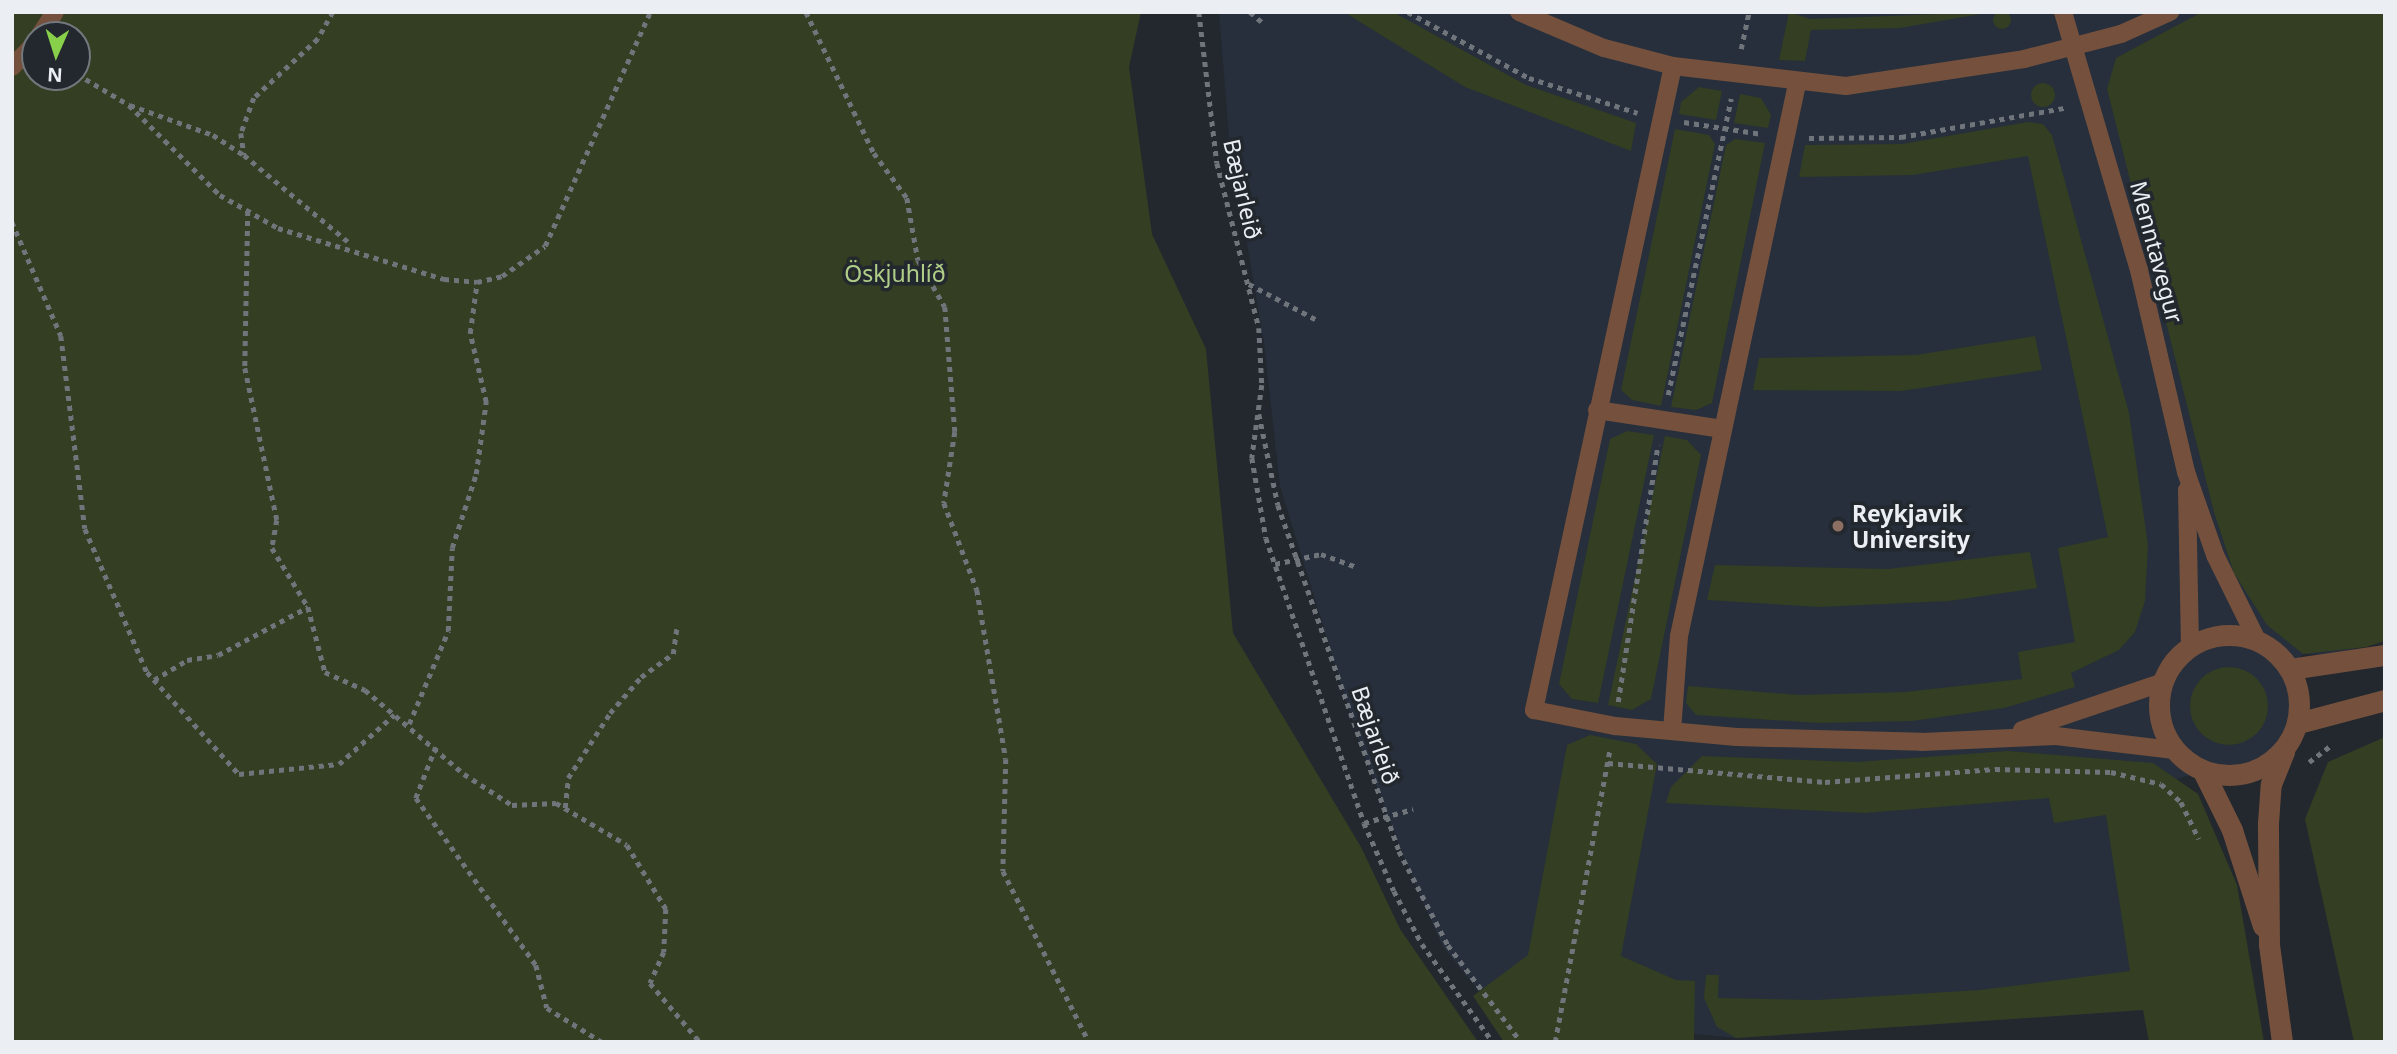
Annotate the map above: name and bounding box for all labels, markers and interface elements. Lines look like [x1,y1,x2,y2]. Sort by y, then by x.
north arrow [21,21,91,91]
text: N [47,62,63,88]
street label: Bæjarleið [1218,136,1268,242]
street label: Menntavegur [2125,178,2189,326]
park label: Öskjuhlíð [844,259,946,287]
place label: Reykjavik University [1852,499,1970,553]
marker: Reykjavik University [1830,518,1846,534]
street label: Bæjarleið [1346,682,1406,788]

